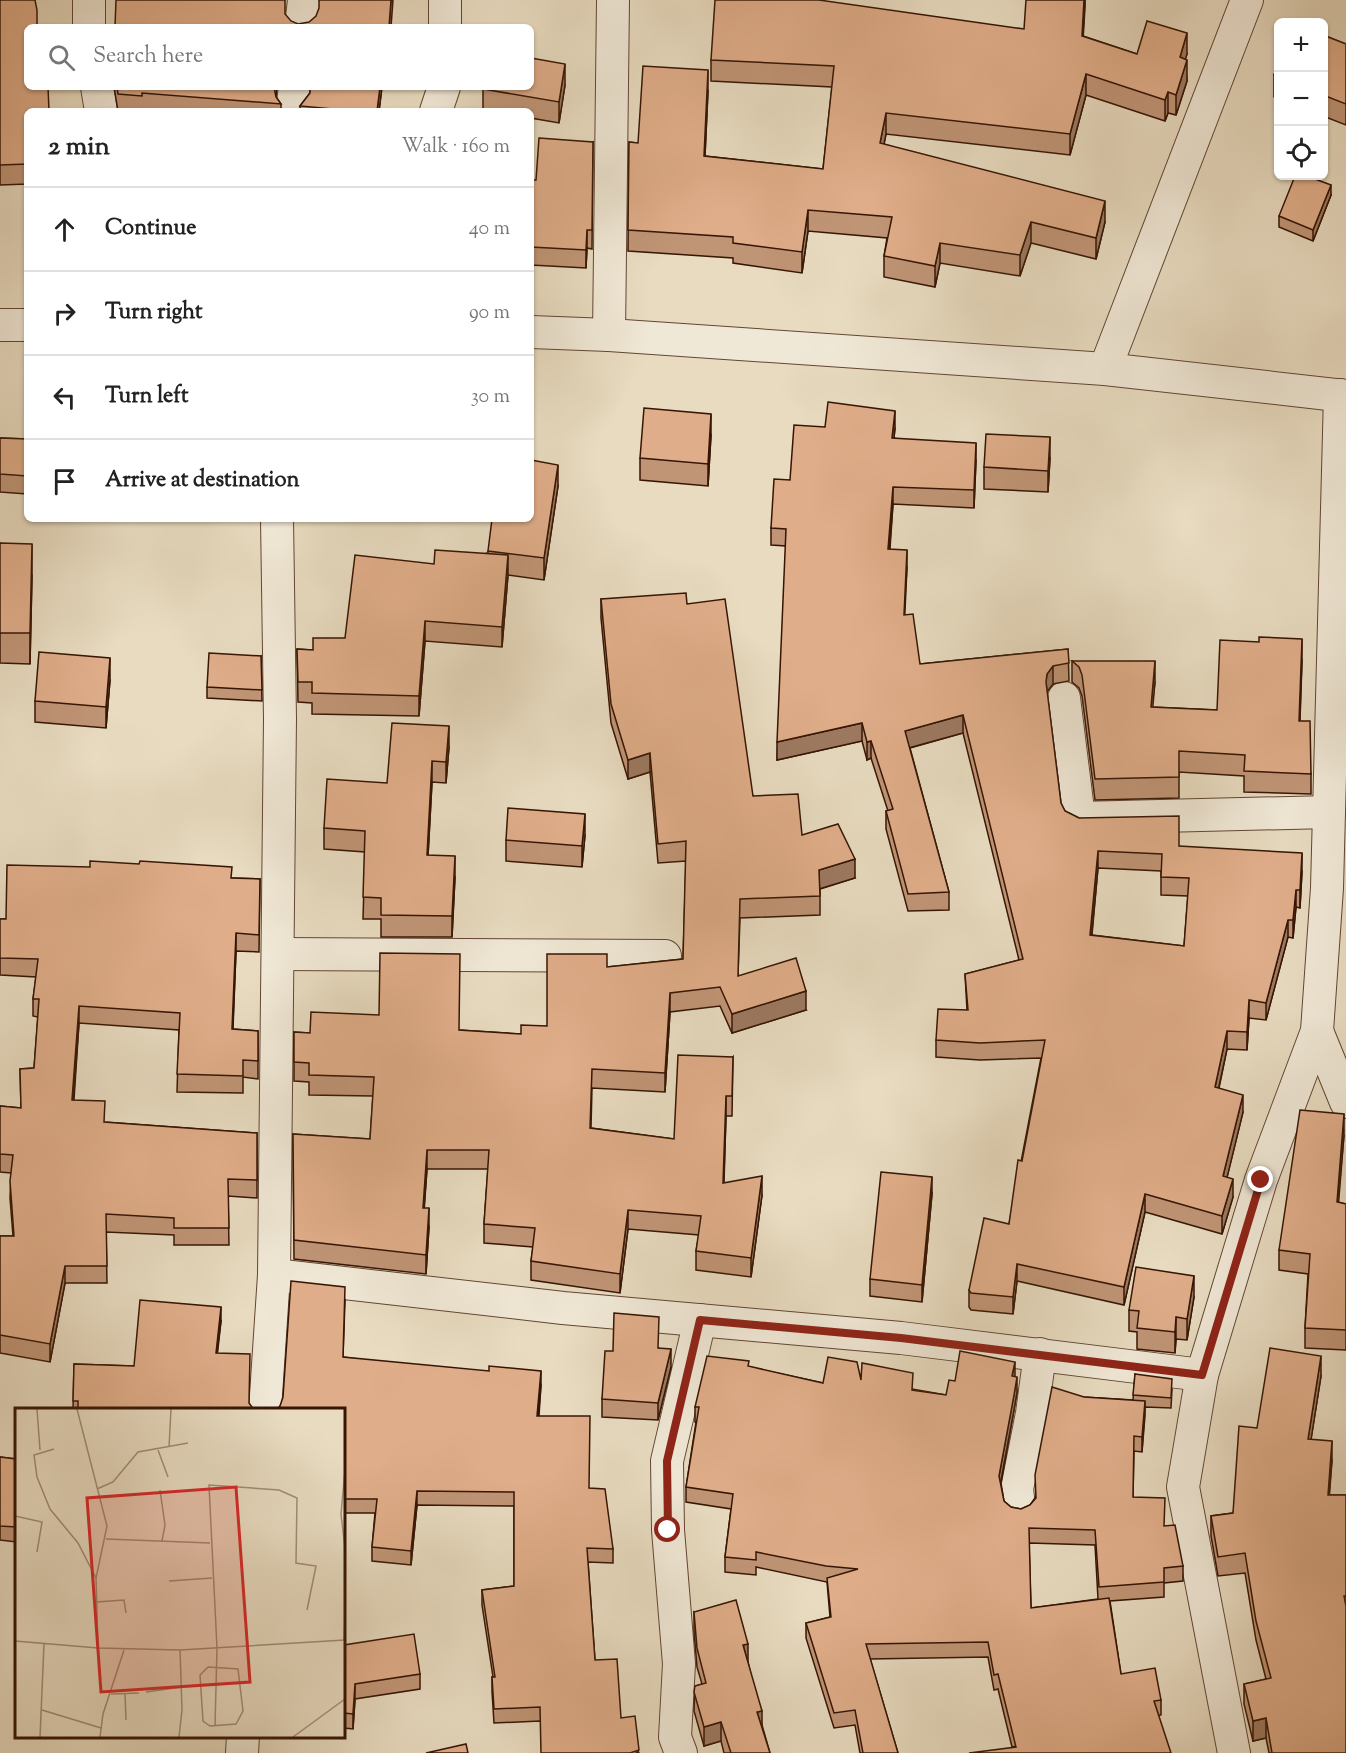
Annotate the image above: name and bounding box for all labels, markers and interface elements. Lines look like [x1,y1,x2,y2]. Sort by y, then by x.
map controls [1274,18,1328,180]
button: + [1274,18,1328,72]
search box [24,24,534,90]
icon: search [45,41,78,74]
text: Search here [93,41,203,73]
button: − [1274,72,1328,126]
button: locate [1274,126,1328,180]
text: 2 min [48,129,110,166]
text: Walk · 160 m [401,133,510,162]
icon: ahead [48,213,81,246]
text: Continue [105,213,196,245]
text: 40 m [469,215,510,244]
icon: right [48,297,81,330]
text: Turn right [105,297,202,329]
text: 90 m [469,299,510,328]
icon: left [48,381,81,414]
text: Turn left [105,381,188,413]
text: 30 m [471,383,510,412]
icon: arrive [48,465,81,498]
text: Arrive at destination [105,465,300,497]
route end [1247,1166,1273,1192]
inset map [15,1408,345,1738]
route start [654,1516,680,1542]

